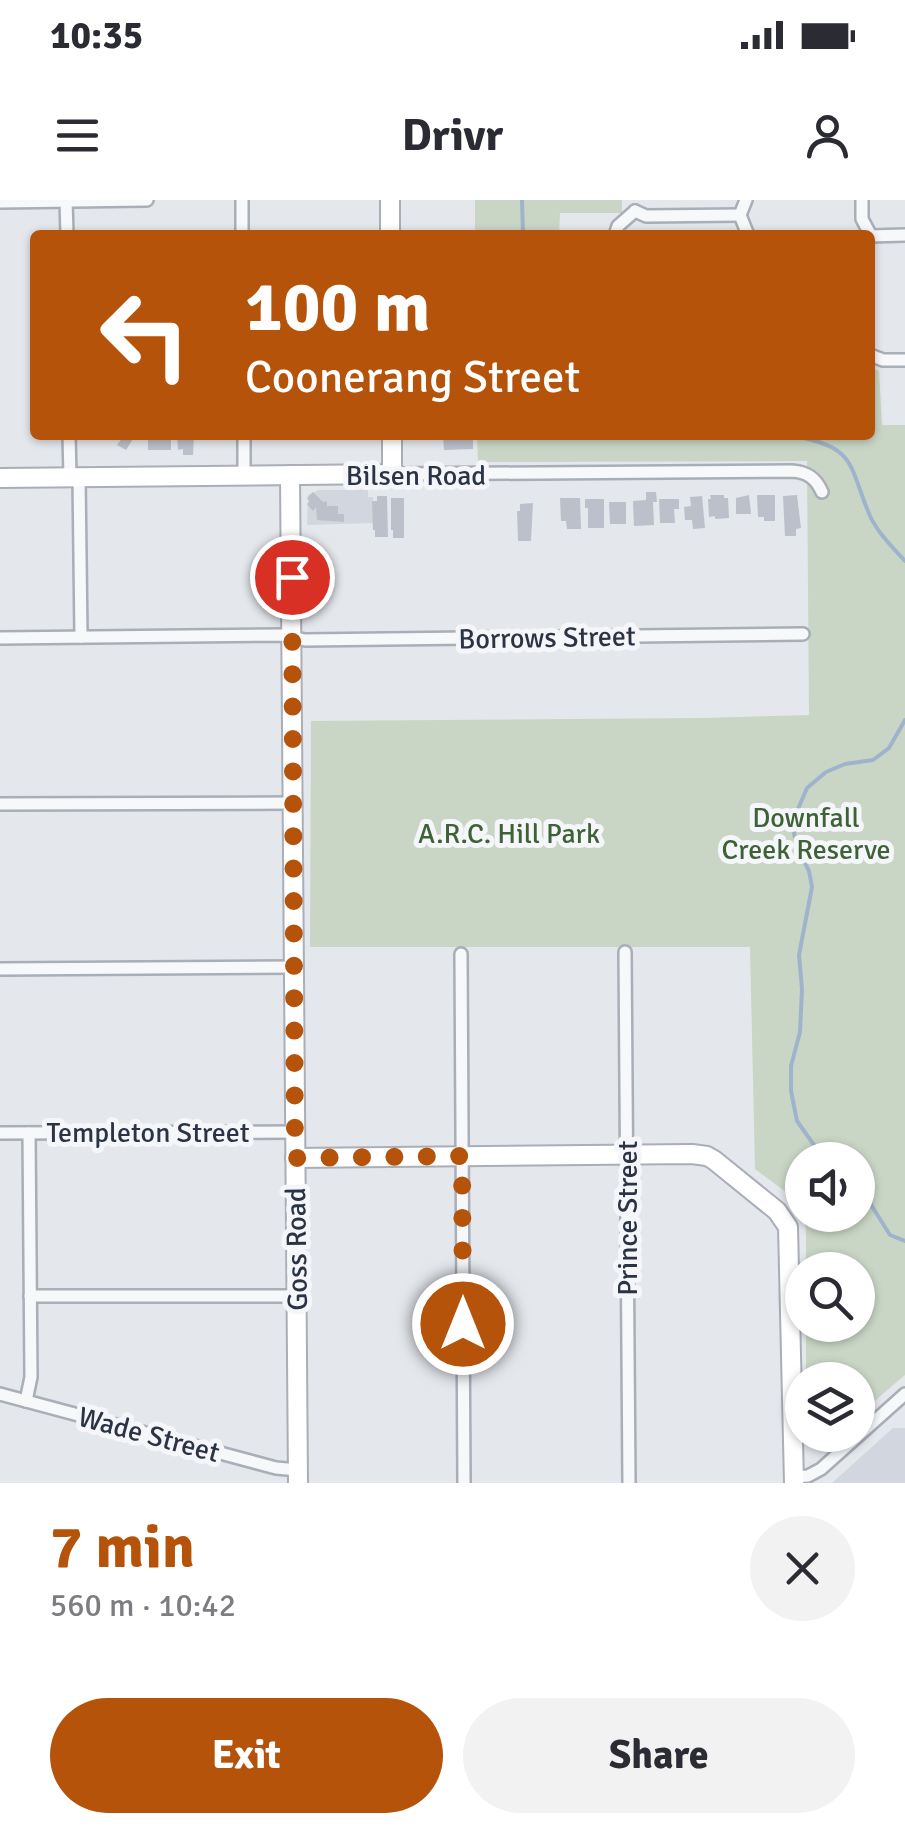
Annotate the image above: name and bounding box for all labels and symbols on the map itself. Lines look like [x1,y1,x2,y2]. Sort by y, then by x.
street label: Bilsen Road [346,459,486,493]
pin [250,535,335,620]
street label: Borrows Street [458,619,636,657]
park label: Downfall Creek Reserve [721,801,891,867]
park label: A.R.C. Hill Park [418,817,600,851]
street label: Templeton Street [46,1116,250,1150]
street label: Prince Street [611,1140,645,1296]
street label: Goss Road [279,1187,315,1311]
position arrow [411,1272,515,1376]
street label: Wade Street [74,1400,223,1470]

